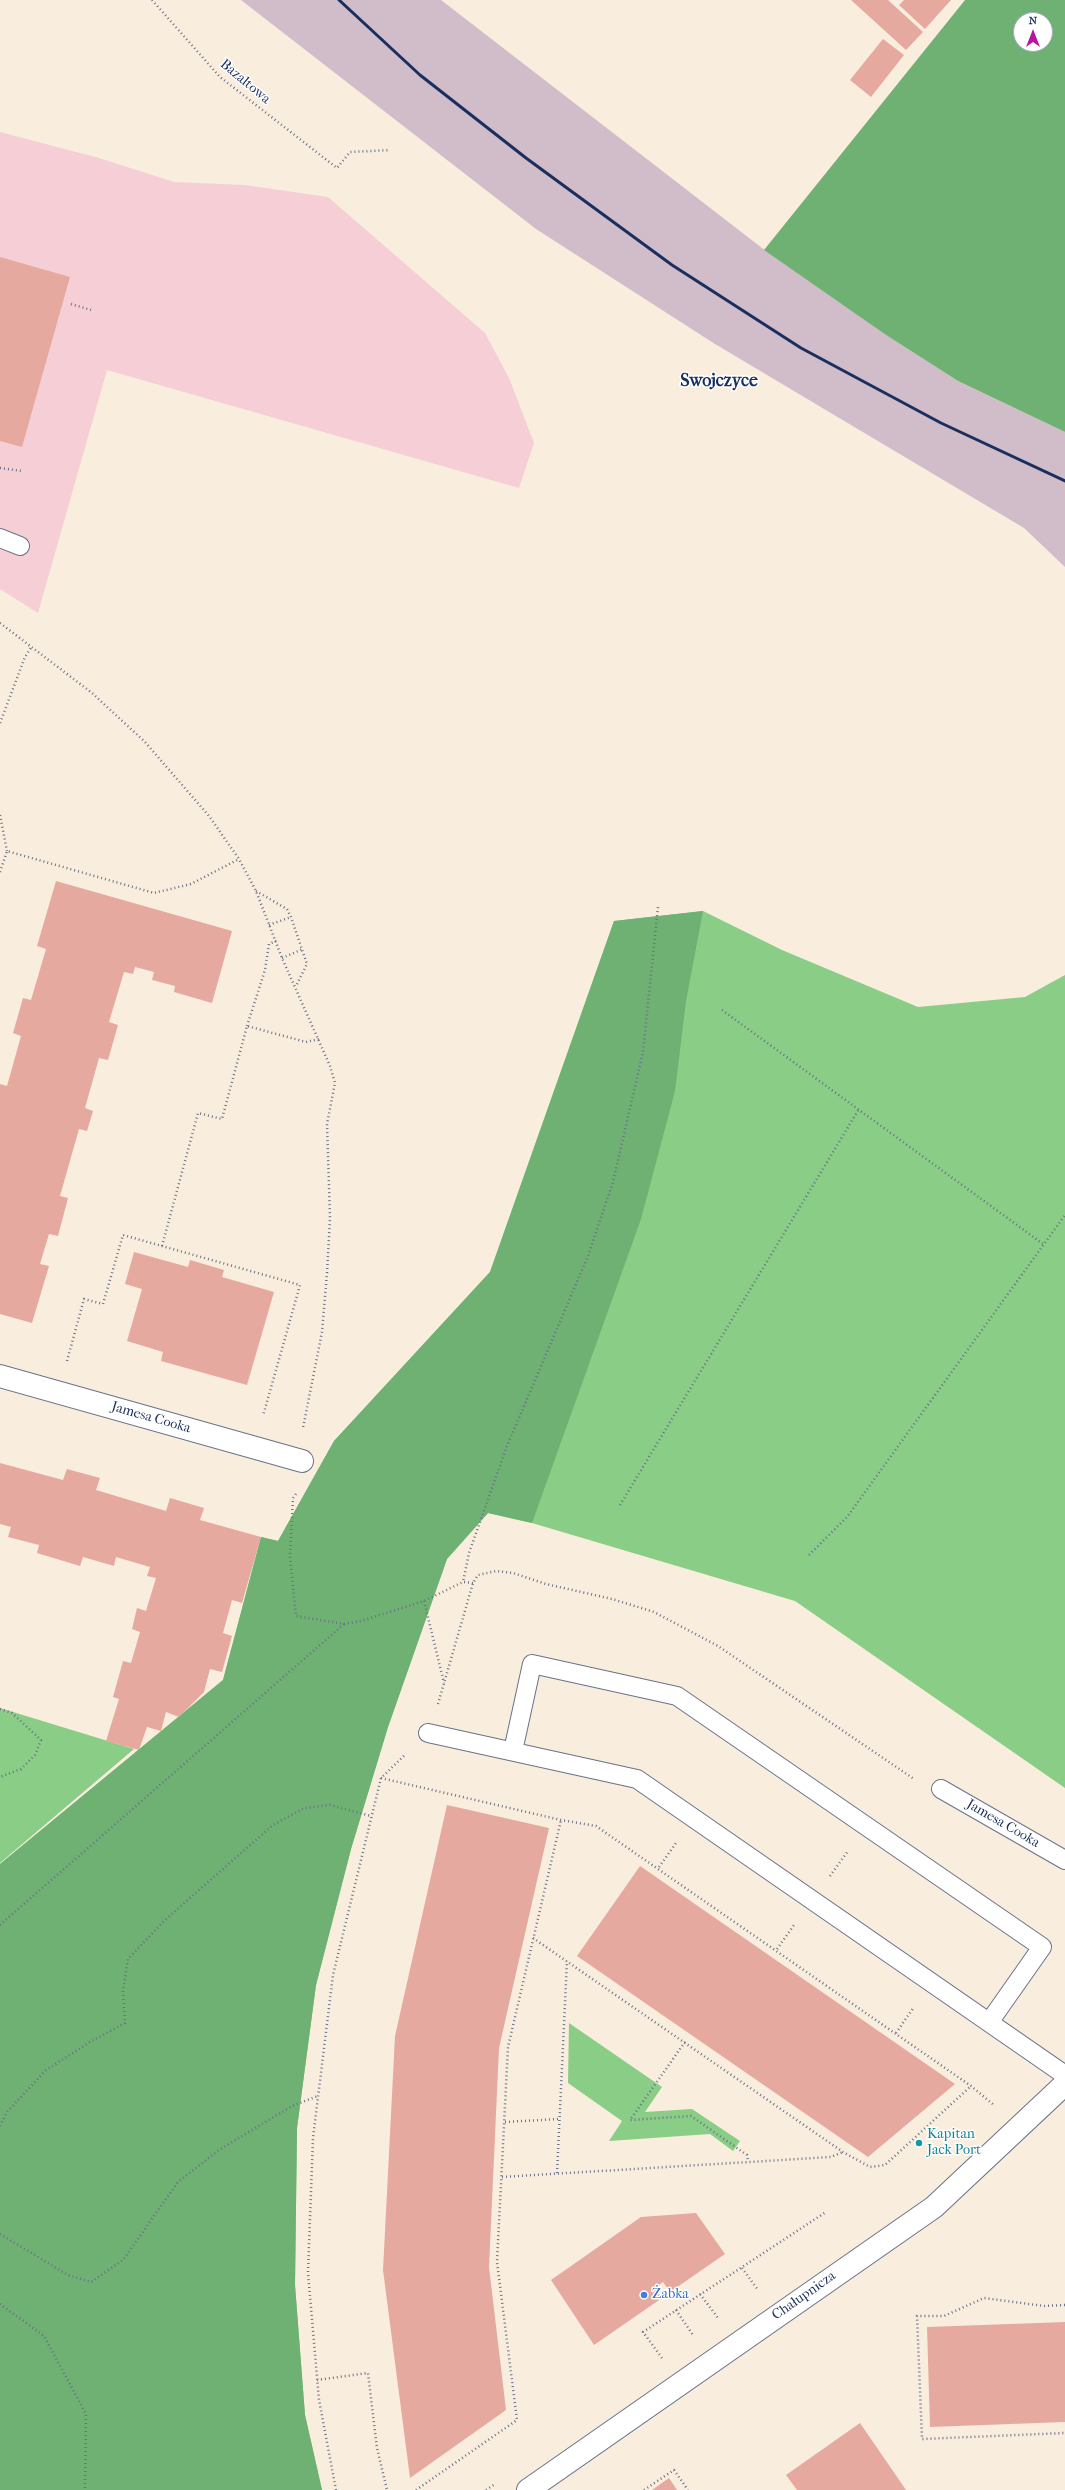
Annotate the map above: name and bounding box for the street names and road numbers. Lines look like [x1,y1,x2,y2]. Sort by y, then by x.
street label: Bazaltowa [216,56,274,108]
street label: Jamesa Cooka [109,1399,193,1437]
street label: Jamesa Cooka [963,1796,1043,1852]
street label: Chałupnicza [769,2268,839,2324]

